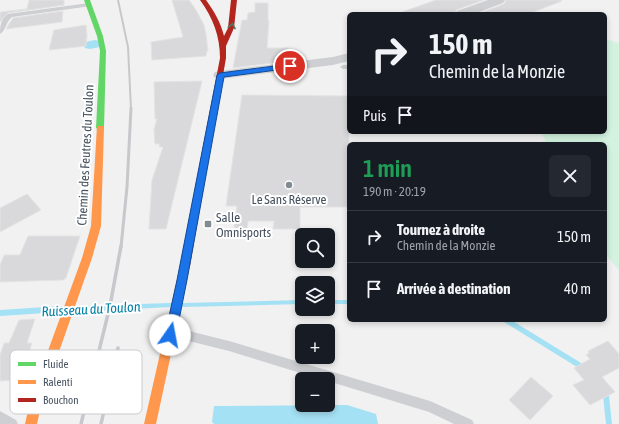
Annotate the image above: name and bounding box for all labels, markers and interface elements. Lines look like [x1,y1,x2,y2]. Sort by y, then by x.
one-way arrow [227,23,235,29]
icon: right [363,28,415,80]
text: 150 m [429,28,492,60]
pin [273,49,307,83]
icon: arrive [279,55,301,77]
text: Chemin de la Monzie [429,61,565,82]
street label: Chemin des Feutres du Toulon [74,84,97,226]
icon: arrive [394,104,416,126]
text: Puis [363,107,386,124]
text: 1 min [363,155,412,182]
button: close [549,155,591,197]
marker: Le Sans Réserve [284,180,294,190]
text: 190 m · 20:19 [363,184,426,199]
place label: Le Sans Réserve [252,192,326,207]
place label: Salle Omnisports [216,210,272,240]
marker: Salle Omnisports [203,219,213,229]
text: Tournez à droite [397,221,485,238]
icon: right [363,226,385,248]
map controls [295,228,335,412]
button: search [295,228,335,268]
text: 150 m [557,228,591,245]
text: Chemin de la Monzie [397,238,495,253]
button: layers [295,276,335,316]
icon: arrive [363,278,385,300]
text: Arrivée à destination [397,280,511,297]
text: 40 m [564,280,591,297]
water label: Ruisseau du Toulon [41,298,141,320]
position arrow [149,314,191,356]
button: + [295,324,335,364]
legend [10,350,142,414]
text: Fluide [43,358,68,370]
button: − [295,372,335,412]
text: Ralenti [43,376,72,388]
text: Bouchon [43,394,79,406]

